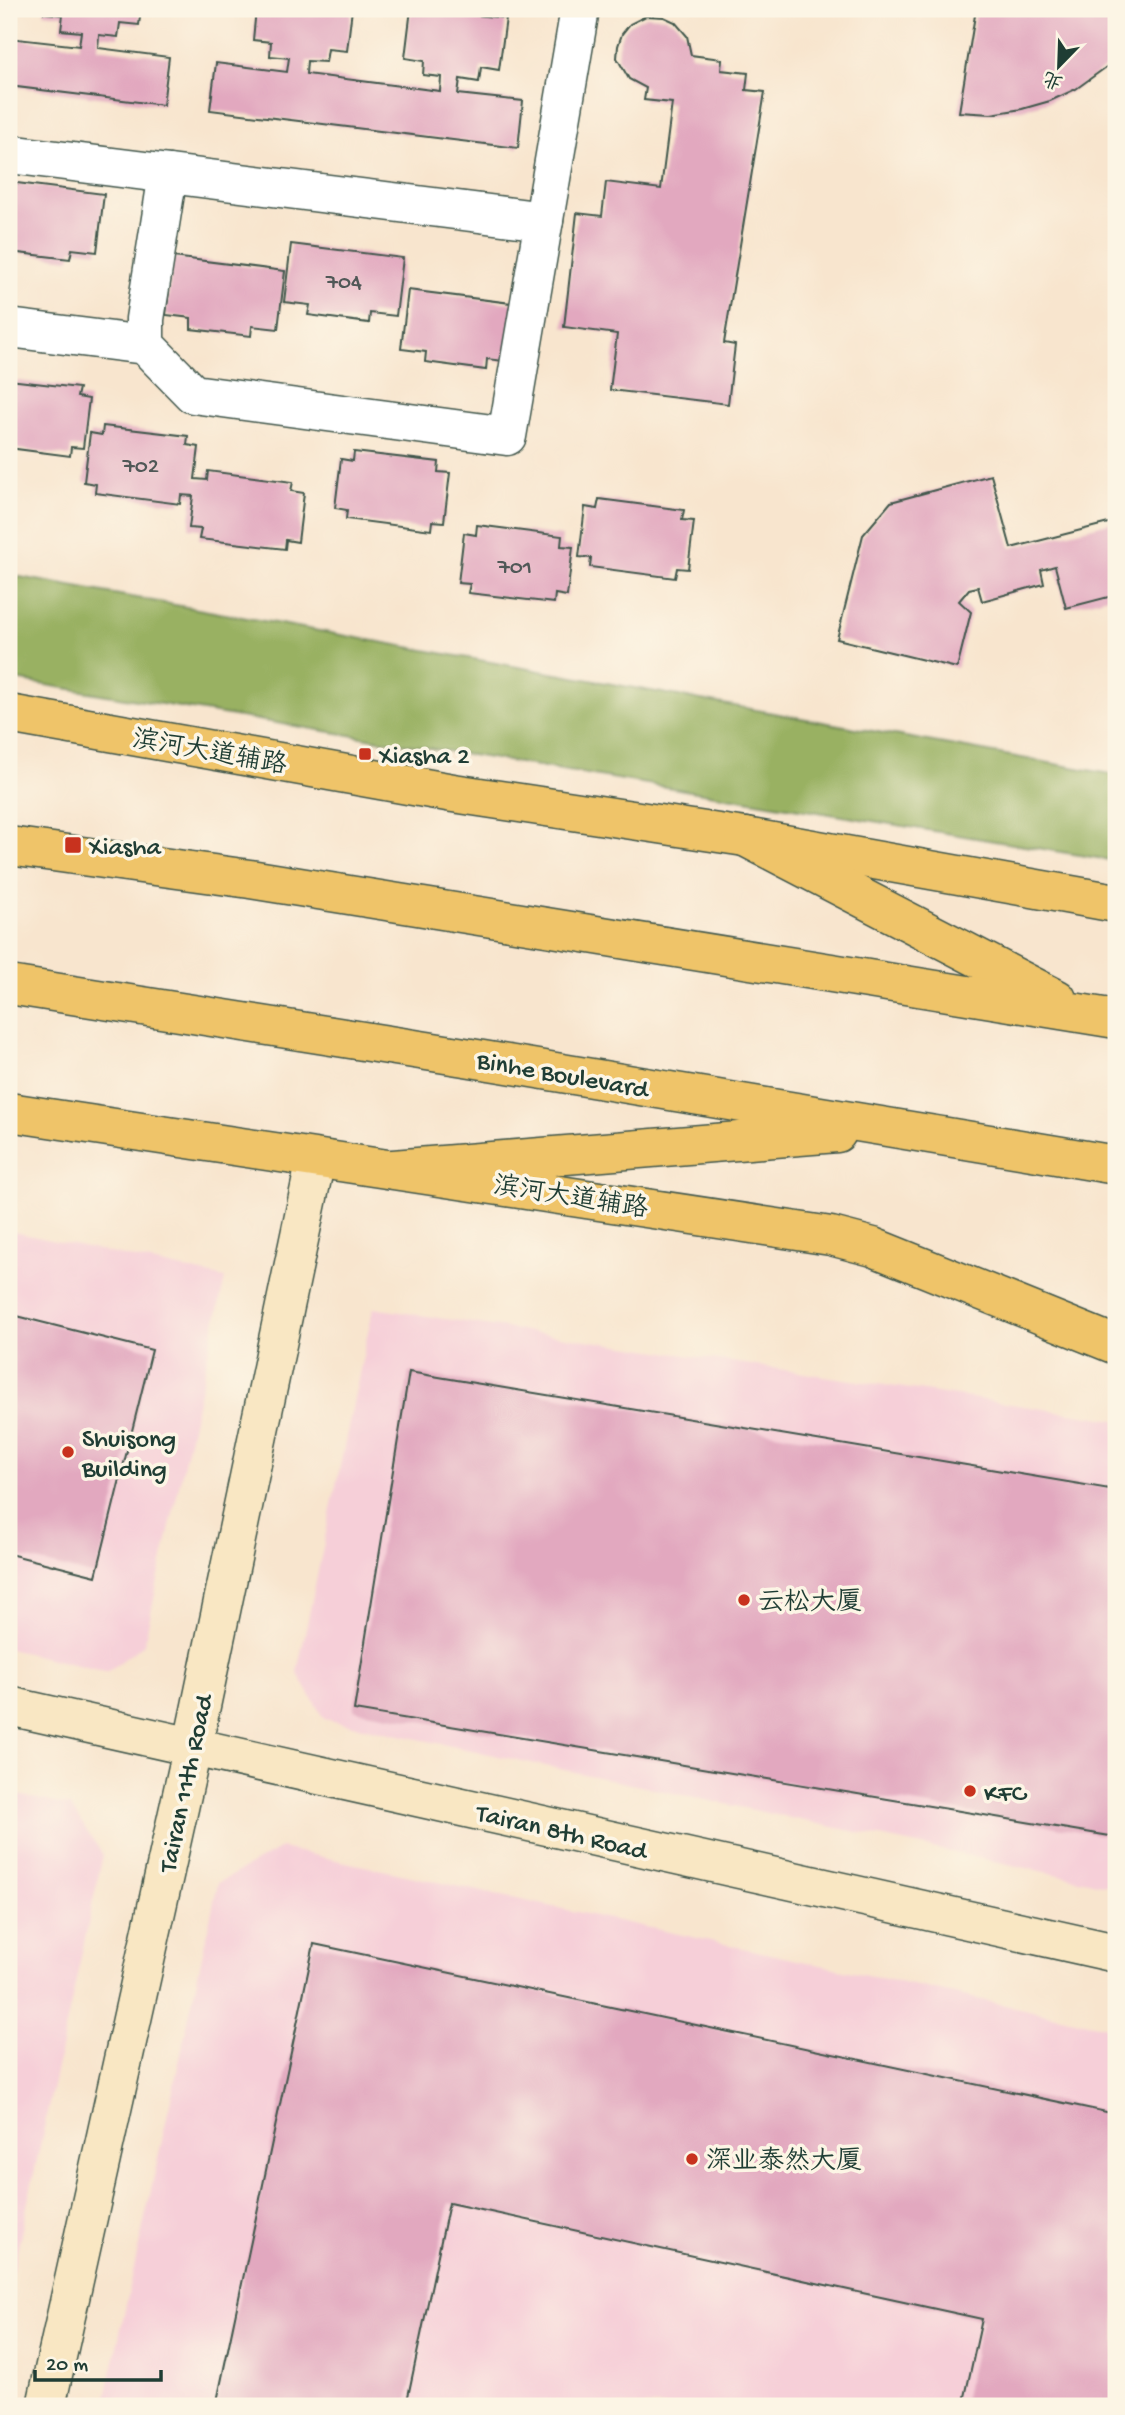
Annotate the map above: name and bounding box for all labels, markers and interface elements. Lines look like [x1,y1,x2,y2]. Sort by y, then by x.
north arrow [1024,32,1094,102]
text: 北 [1040,64,1067,93]
house number: 704 [325,270,362,297]
house number: 702 [122,454,159,481]
house number: 701 [497,555,532,582]
street label: 滨河大道辅路 [130,724,289,783]
place label: Xiasha 2 [378,743,470,774]
marker: Xiasha 2 [357,746,373,762]
place label: Xiasha [88,834,162,865]
marker: Xiasha [63,835,83,855]
street label: Binhe Boulevard [473,1047,652,1108]
street label: 滨河大道辅路 [491,1170,650,1227]
place label: Shuisong Building [81,1426,176,1487]
marker: Shuisong Building [60,1444,76,1460]
place label: 云松大厦 [758,1588,862,1620]
marker: 云松大厦 [736,1592,752,1608]
street label: Tairan 11th Road [154,1691,223,1878]
place label: KFC [984,1780,1028,1811]
marker: KFC [962,1783,978,1799]
street label: Tairan 8th Road [471,1799,651,1869]
place label: 深业泰然大厦 [706,2146,862,2179]
marker: 深业泰然大厦 [684,2151,700,2167]
scale bar [35,2338,161,2382]
text: 20 m [46,2354,88,2379]

